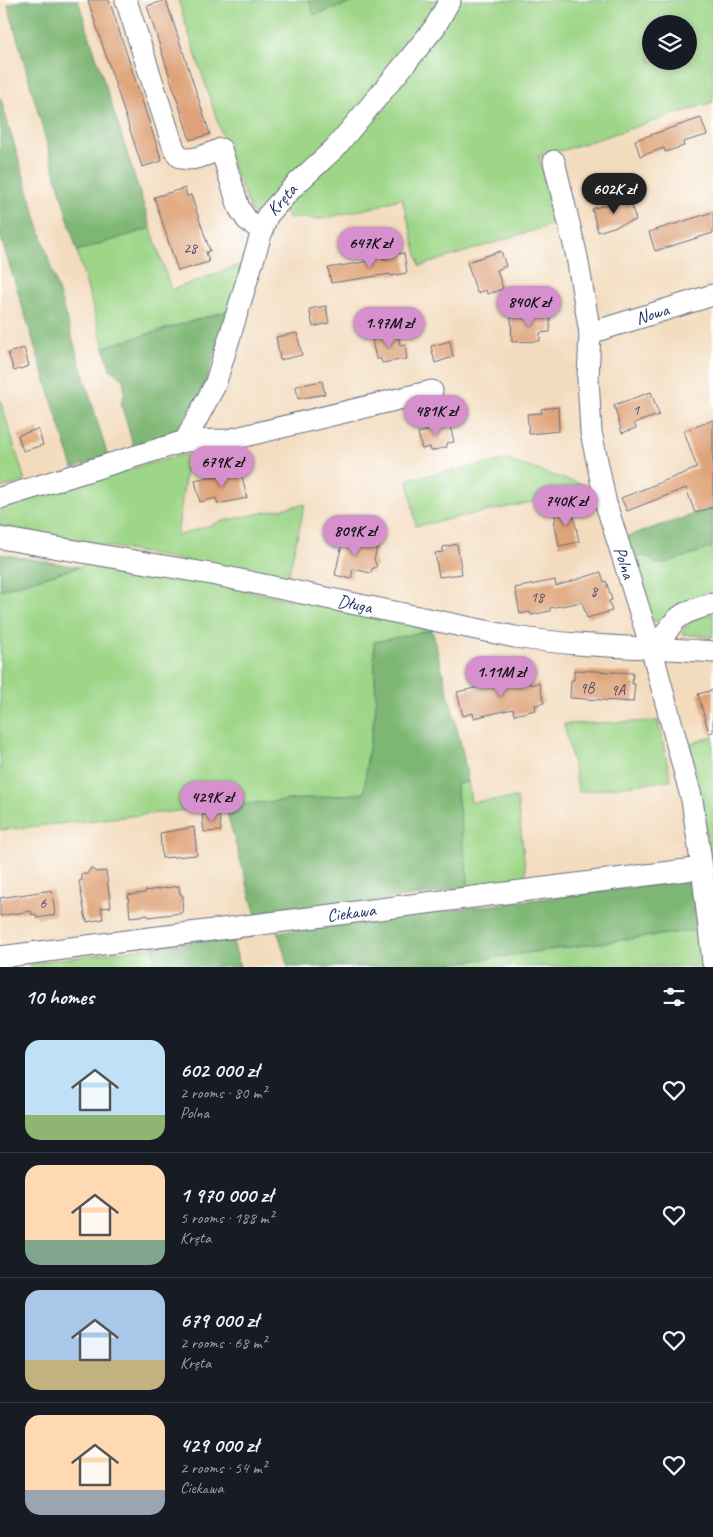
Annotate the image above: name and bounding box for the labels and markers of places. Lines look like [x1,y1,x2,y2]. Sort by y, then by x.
pin: 602K zł [568,172,660,215]
pin: 647K zł [324,226,416,269]
pin: 840K zł [483,286,575,328]
pin: 1.97M zł [337,306,441,349]
pin: 481K zł [390,394,482,437]
pin: 679K zł [176,446,268,488]
pin: 740K zł [520,484,612,527]
pin: 809K zł [309,514,401,557]
pin: 1.11M zł [449,656,553,698]
pin: 429K zł [166,780,258,823]

